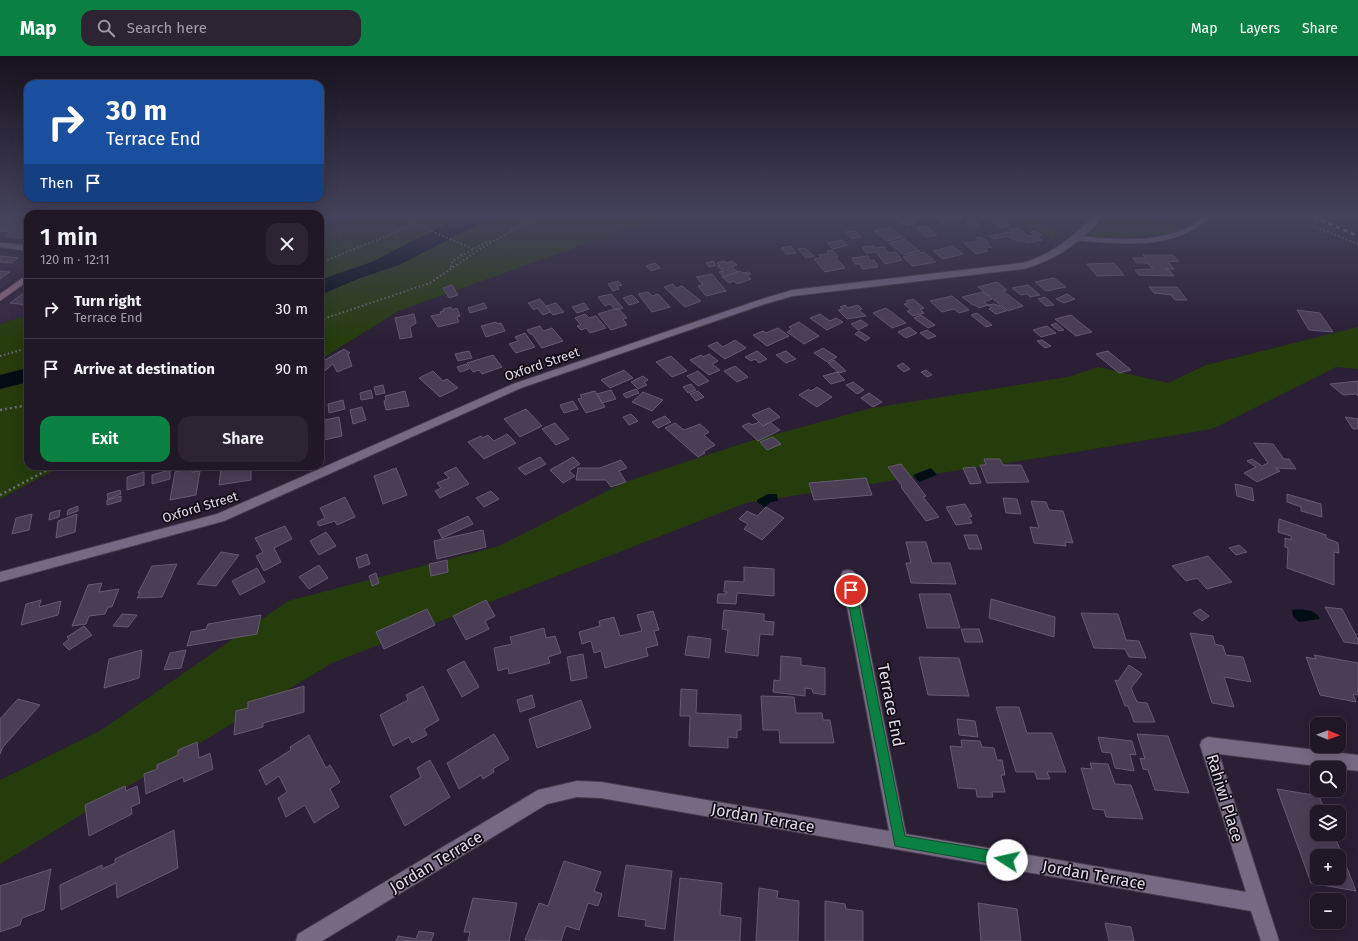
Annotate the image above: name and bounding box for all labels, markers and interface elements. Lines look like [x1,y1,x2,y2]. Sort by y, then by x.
search box [81,10,361,46]
text: Map [20,17,57,40]
icon: search [95,17,117,39]
text: Search here [127,19,207,37]
text: Map [1191,20,1217,37]
text: Layers [1239,20,1280,37]
text: Share [1302,20,1338,37]
text: 30 m [106,94,167,127]
icon: right [40,96,92,148]
text: Terrace End [106,128,201,150]
icon: arrive [82,172,104,194]
text: Then [40,174,74,192]
text: 1 min [40,223,98,251]
button: close [266,223,308,265]
text: 120 m · 12:11 [40,252,110,267]
text: Turn right [74,292,141,310]
icon: right [40,298,62,320]
text: 30 m [275,300,308,318]
text: Terrace End [74,310,142,325]
street label: Oxford Street [503,344,582,384]
icon: arrive [40,358,62,380]
text: Arrive at destination [74,360,215,378]
text: 90 m [275,360,308,378]
button: Exit [40,416,170,462]
button: Share [178,416,308,462]
street label: Oxford Street [160,488,240,526]
pin [834,573,868,607]
icon: arrive [840,579,862,601]
street label: Terrace End [874,662,908,748]
north arrow [1310,717,1346,753]
map controls [1310,717,1346,929]
street label: Rahiwi Place [1203,752,1247,844]
button: search [1310,761,1346,797]
street label: Jordan Terrace [710,800,816,836]
button: layers [1310,805,1346,841]
street label: Jordan Terrace [386,827,486,897]
position arrow [986,839,1028,881]
button: + [1310,849,1346,885]
street label: Jordan Terrace [1041,857,1147,893]
button: − [1310,893,1346,929]

